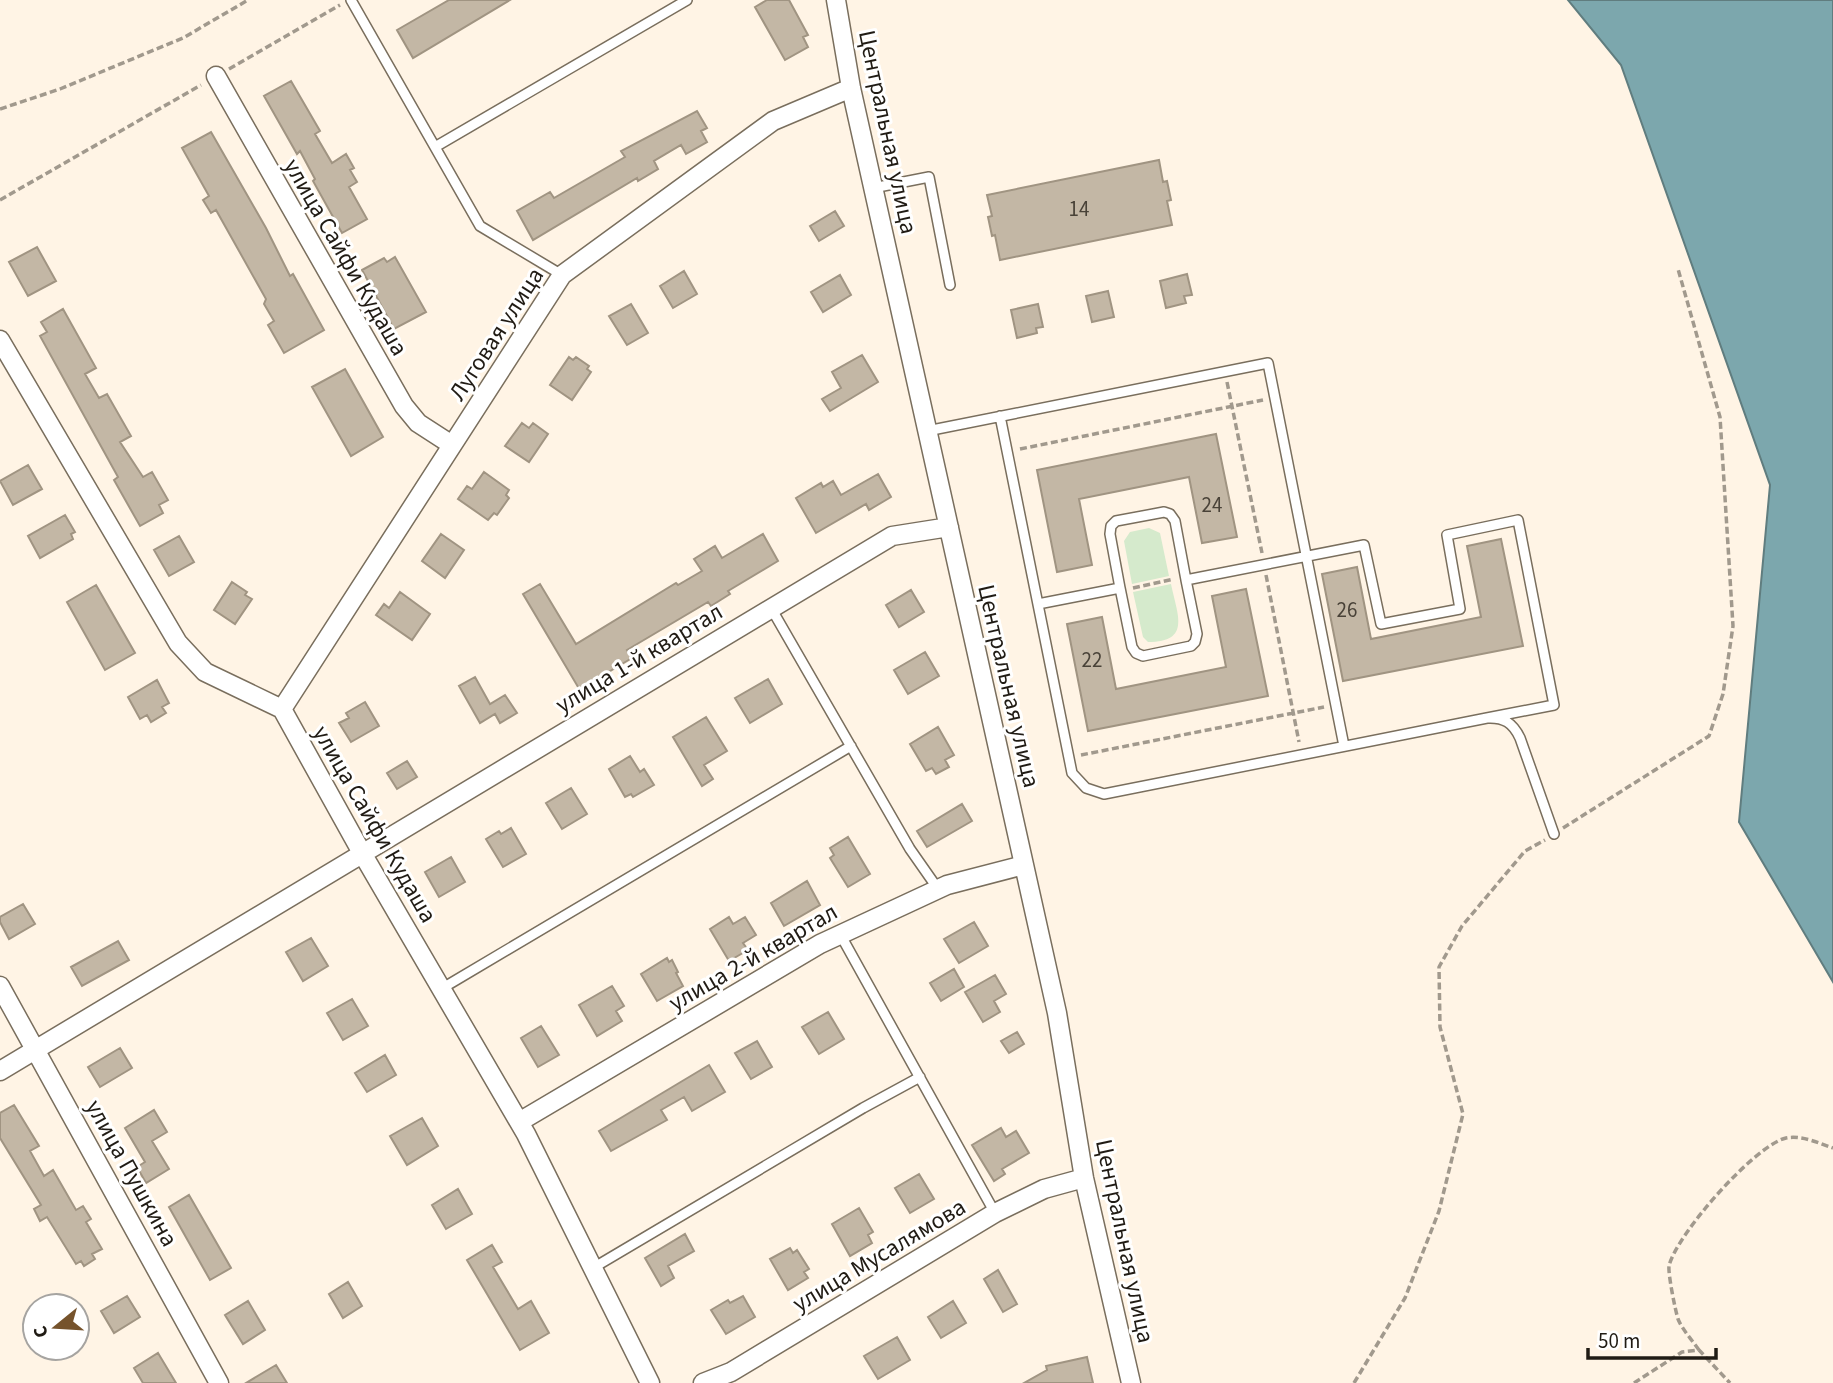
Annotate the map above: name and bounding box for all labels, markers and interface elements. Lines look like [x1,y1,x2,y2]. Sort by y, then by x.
street label: Центральная улица [849,27,926,237]
street label: улица Сайфи Кудаша [275,152,416,362]
house number: 14 [1069,194,1089,224]
street label: Луговая улица [440,261,553,408]
house number: 24 [1202,490,1222,520]
street label: Центральная улица [968,581,1049,791]
street label: улица 1-й квартал [549,595,730,722]
house number: 26 [1337,595,1357,625]
house number: 22 [1082,645,1102,675]
street label: улица Сайфи Кудаша [304,719,445,929]
street label: улица 2-й квартал [662,895,844,1020]
street label: улица Пушкина [77,1093,186,1253]
street label: Центральная улица [1086,1136,1163,1346]
street label: улица Мусалямова [786,1190,973,1321]
north arrow [21,1292,91,1362]
scale bar [1588,1316,1716,1360]
text: С [27,1322,56,1341]
text: 50 m [1598,1326,1640,1356]

